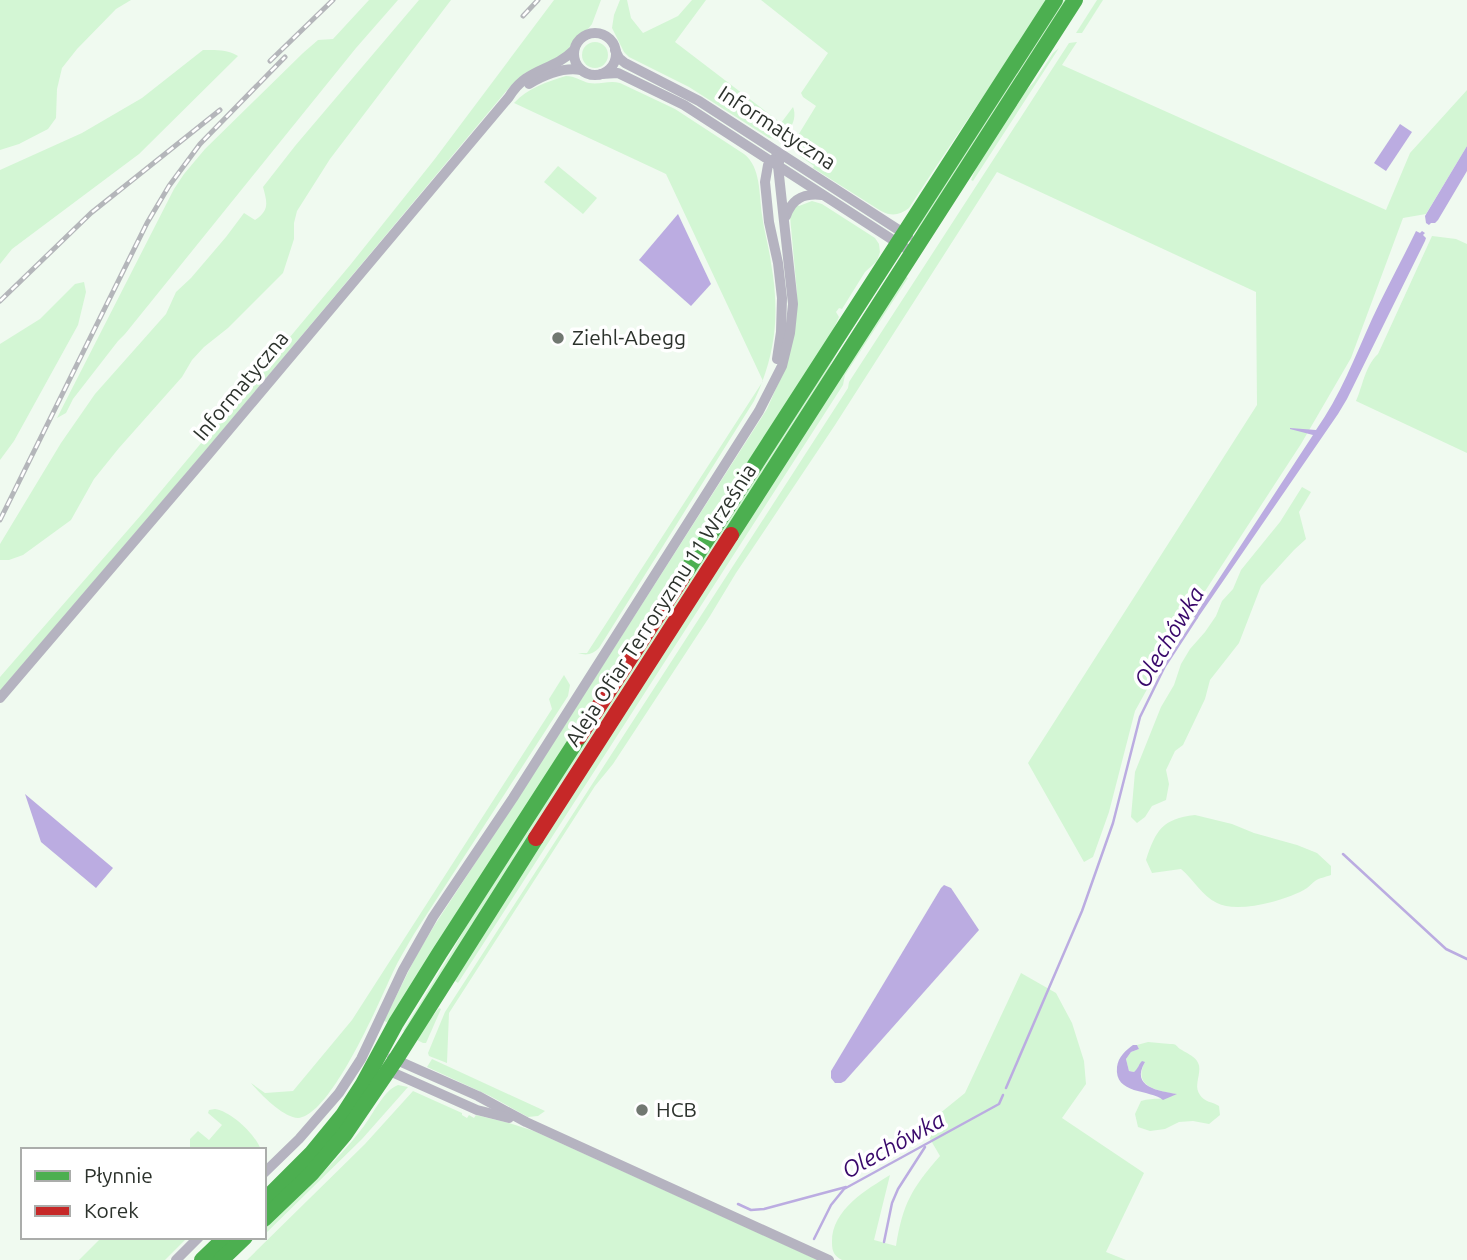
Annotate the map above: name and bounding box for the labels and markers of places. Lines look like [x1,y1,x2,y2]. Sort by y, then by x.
place label: Ziehl-Abegg [572,325,686,349]
marker: Ziehl-Abegg [550,330,566,346]
place label: HCB [656,1097,697,1121]
marker: HCB [634,1102,650,1118]

